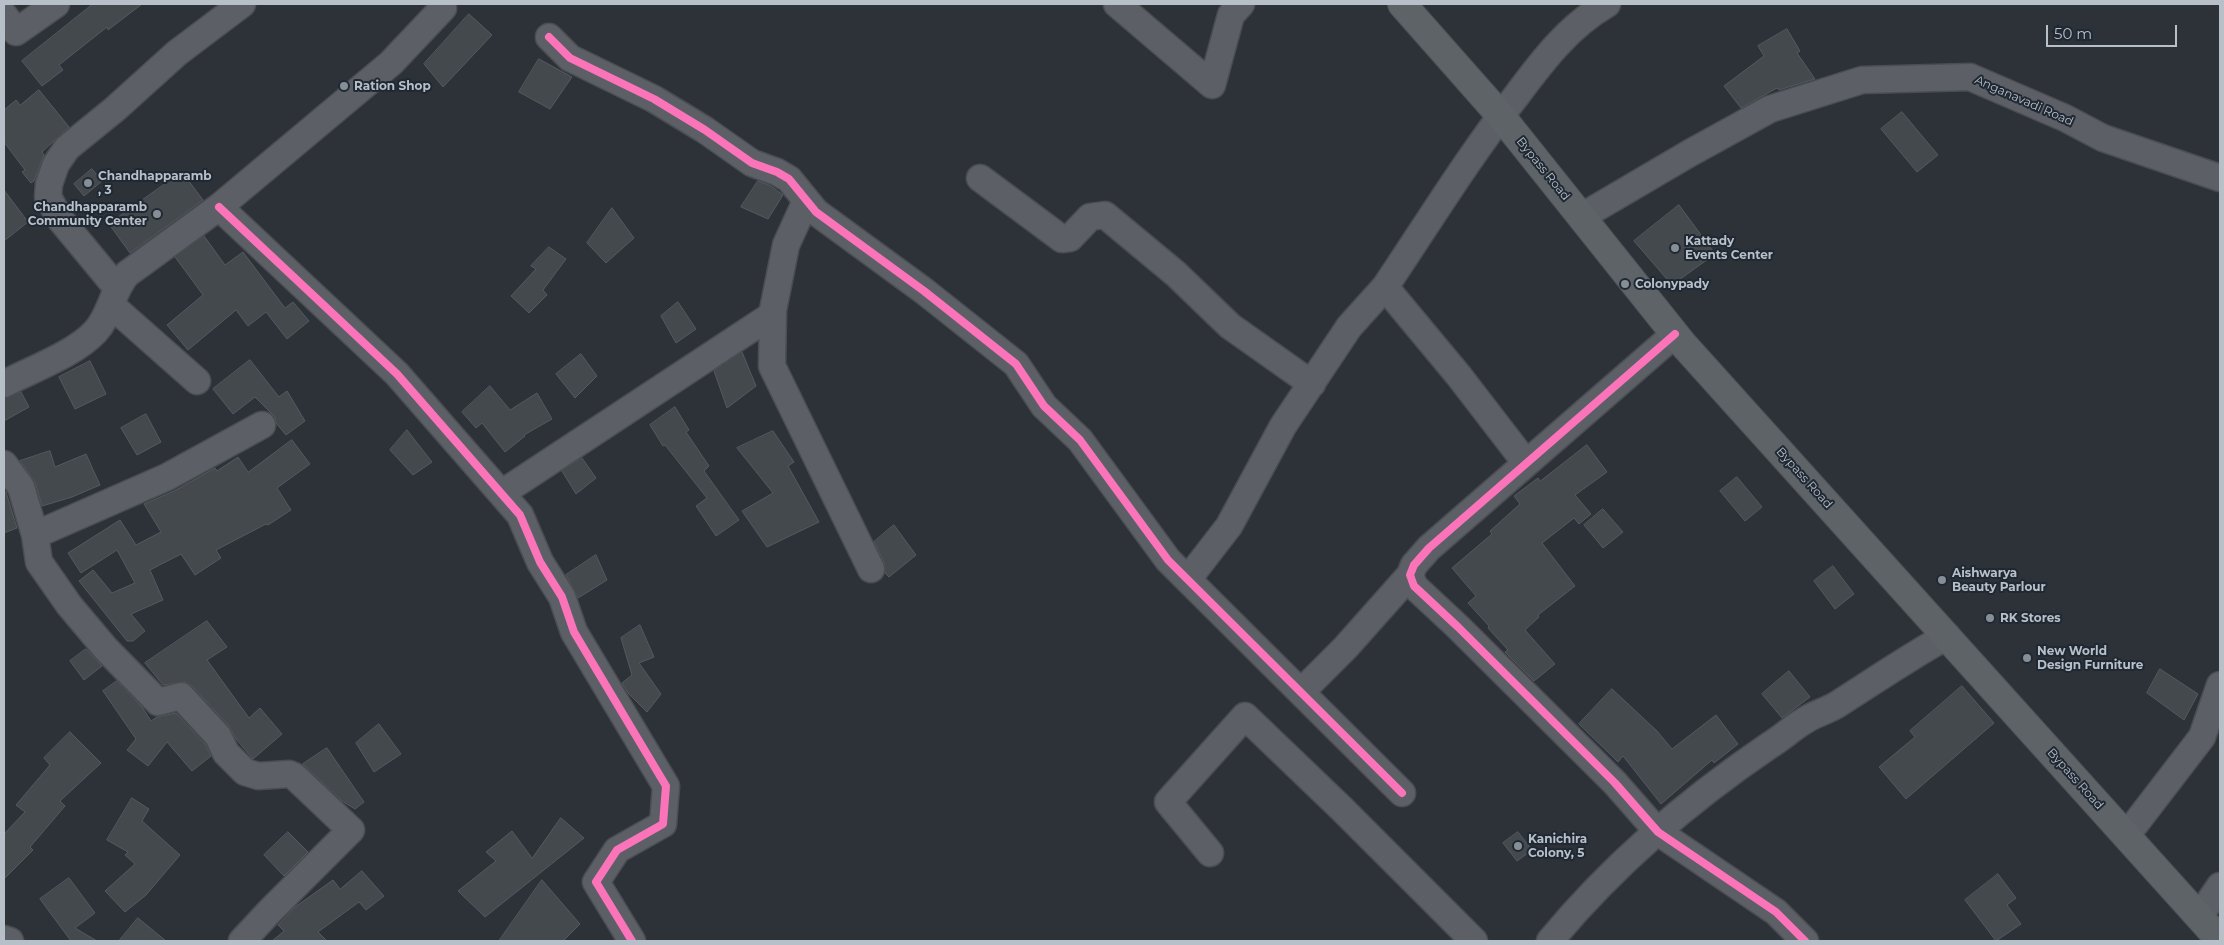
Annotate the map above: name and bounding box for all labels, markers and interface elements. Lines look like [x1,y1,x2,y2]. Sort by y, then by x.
scale bar [2049,15,2180,47]
text: 50 m [2054,24,2092,43]
street label: Anganavadi Road [1973,73,2075,129]
place label: Ration Shop [354,79,431,93]
marker: Ration Shop [338,80,350,92]
street label: Bypass Road [1513,135,1573,203]
place label: Chandhapparamb , 3 [98,169,212,197]
marker: Chandhapparamb , 3 [82,177,94,189]
place label: Chandhapparamb Community Center [28,200,147,228]
marker: Chandhapparamb Community Center [151,208,163,220]
place label: Kattady Events Center [1685,234,1773,262]
marker: Kattady Events Center [1669,242,1681,254]
place label: Colonypady [1635,277,1709,291]
marker: Colonypady [1619,278,1631,290]
street label: Bypass Road [1773,445,1835,511]
place label: Aishwarya Beauty Parlour [1952,566,2046,594]
marker: Aishwarya Beauty Parlour [1936,574,1948,586]
place label: RK Stores [2000,611,2061,625]
marker: RK Stores [1984,612,1996,624]
place label: New World Design Furniture [2037,644,2143,672]
marker: New World Design Furniture [2021,652,2033,664]
street label: Bypass Road [2044,746,2106,812]
place label: Kanichira Colony, 5 [1528,832,1587,860]
marker: Kanichira Colony, 5 [1512,840,1524,852]

